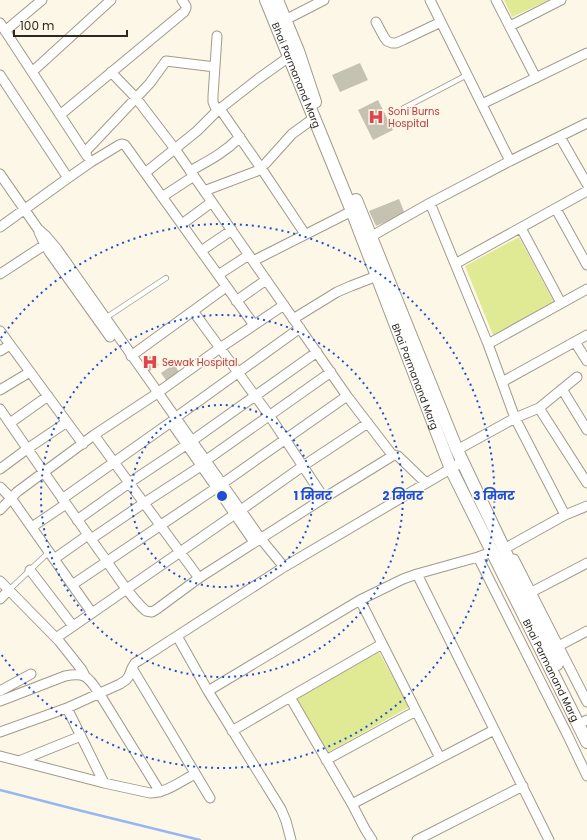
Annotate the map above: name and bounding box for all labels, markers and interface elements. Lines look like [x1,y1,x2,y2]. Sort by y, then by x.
scale bar [14,12,127,38]
text: 100 m [20,17,54,34]
street label: Bhai Parmanand Marg [268,20,325,130]
place label: Soni Burns Hospital [388,104,440,131]
hospital icon: Soni Burns Hospital [367,108,385,126]
street label: Bhai Parmanand Marg [388,321,443,432]
hospital icon: Sewak Hospital [141,353,159,371]
place label: Sewak Hospital [162,355,237,370]
text: 1 मिनट [294,487,333,504]
text: 2 मिनट [383,487,424,504]
text: 3 मिनट [473,487,515,504]
centre of rings [215,489,229,503]
street label: Bhai Parmanand Marg [519,616,583,724]

